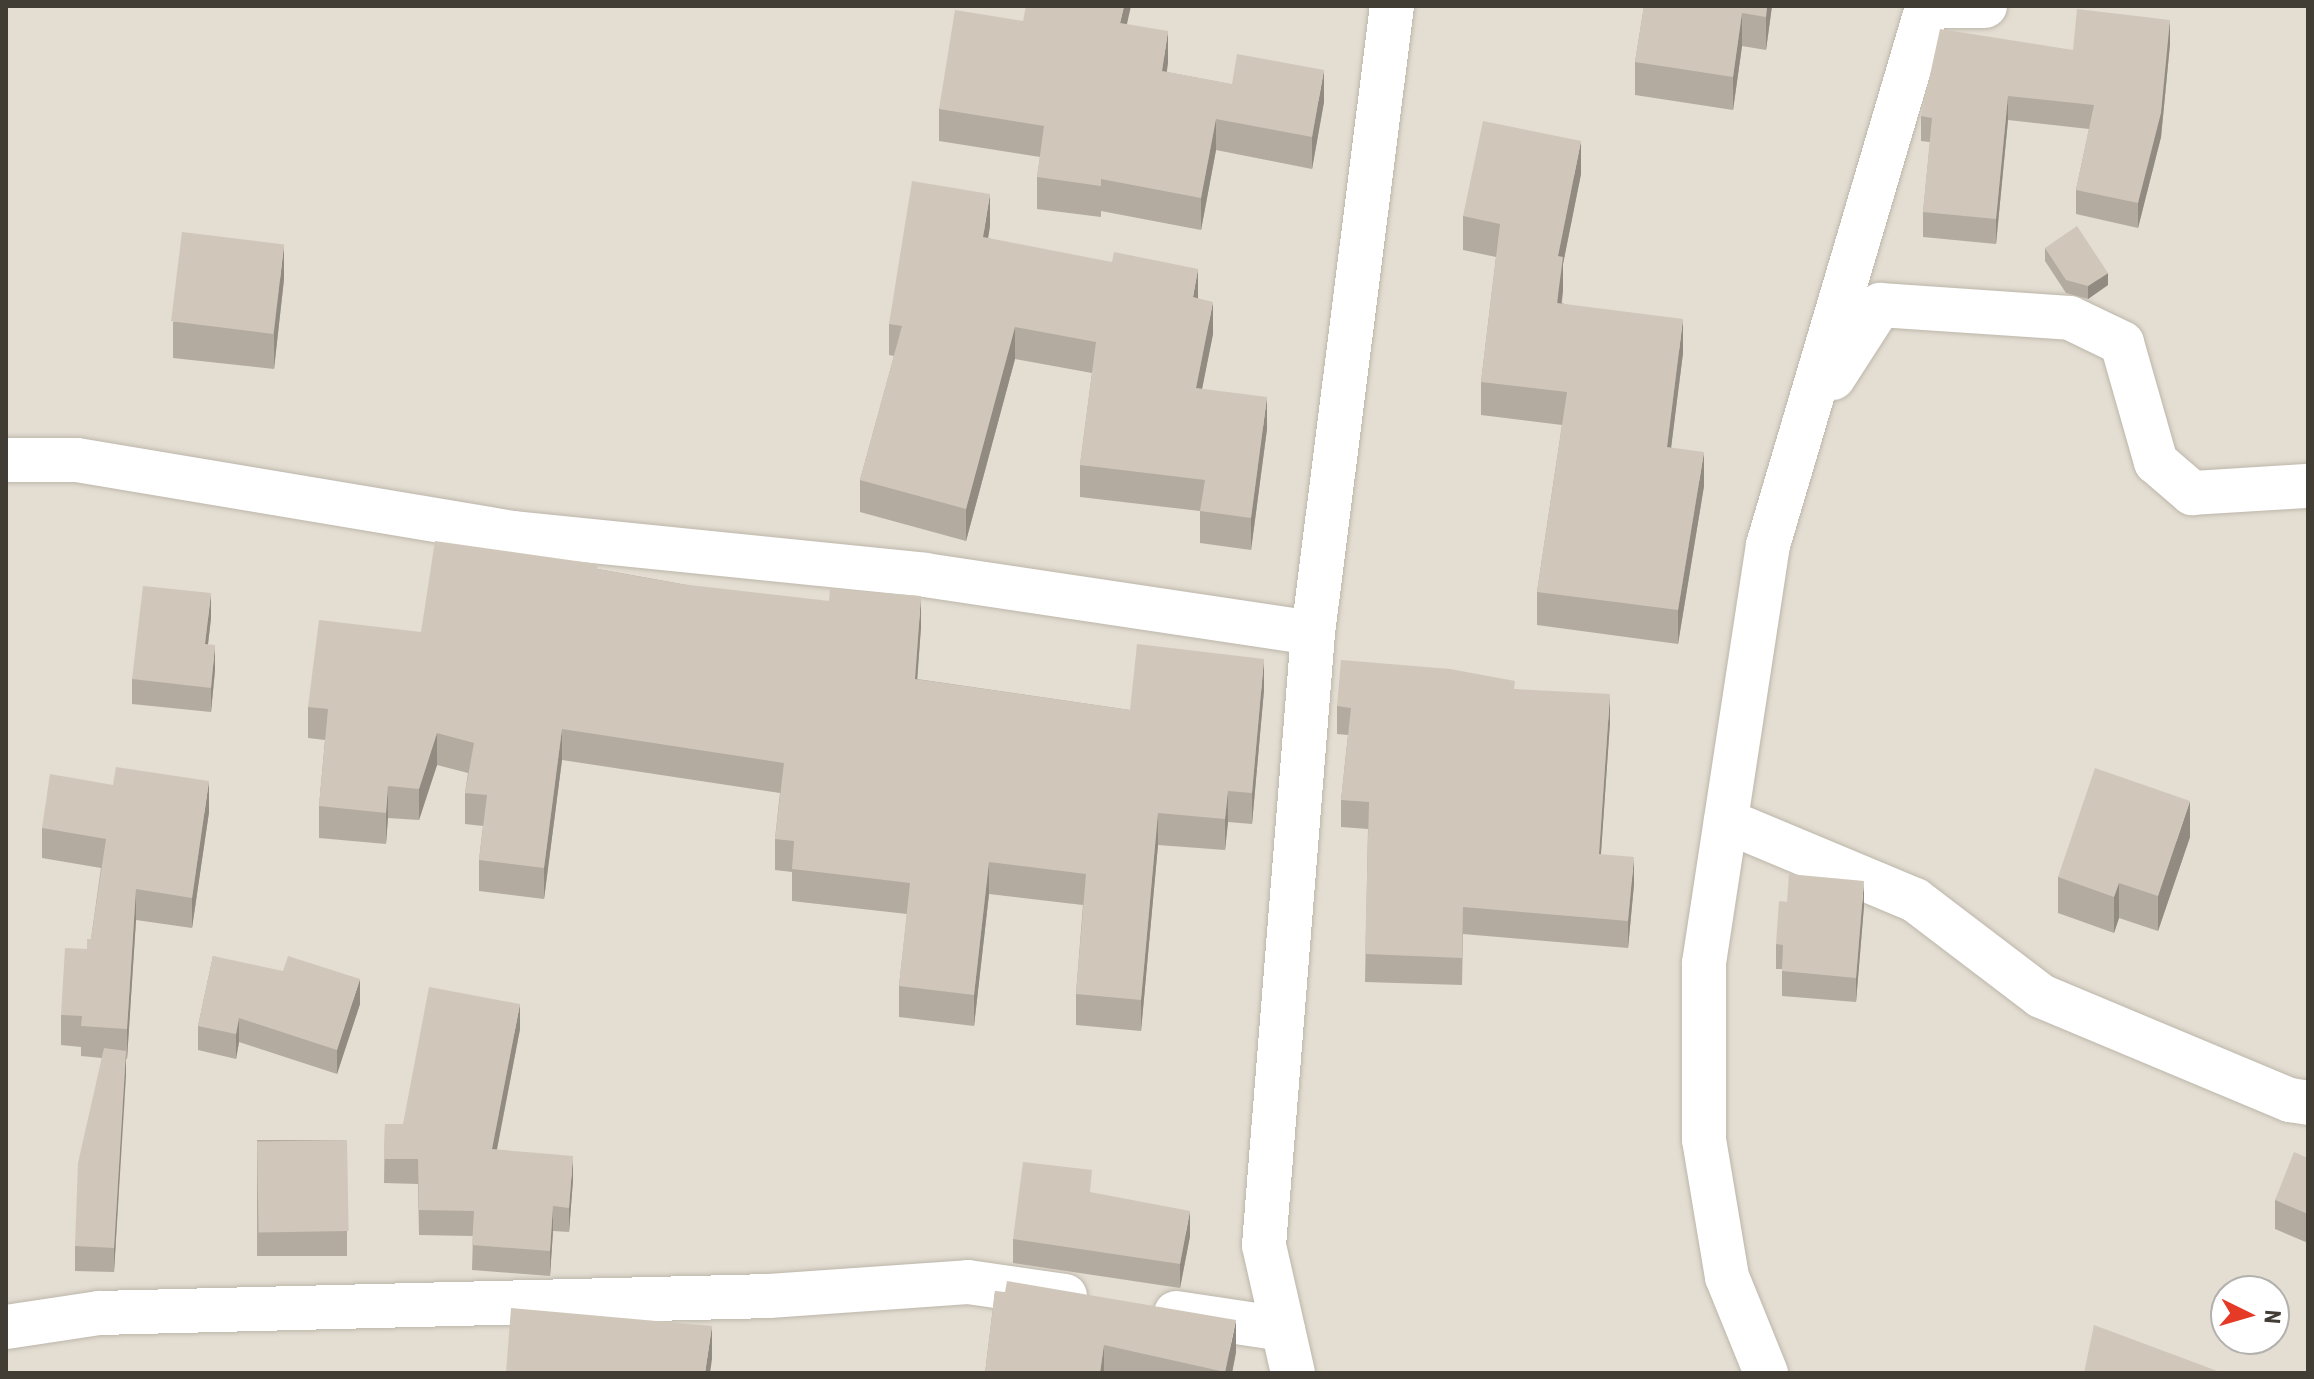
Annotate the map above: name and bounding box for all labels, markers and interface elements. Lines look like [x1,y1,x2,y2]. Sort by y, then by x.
north arrow [2210,1275,2290,1355]
text: N [2259,1309,2285,1325]

